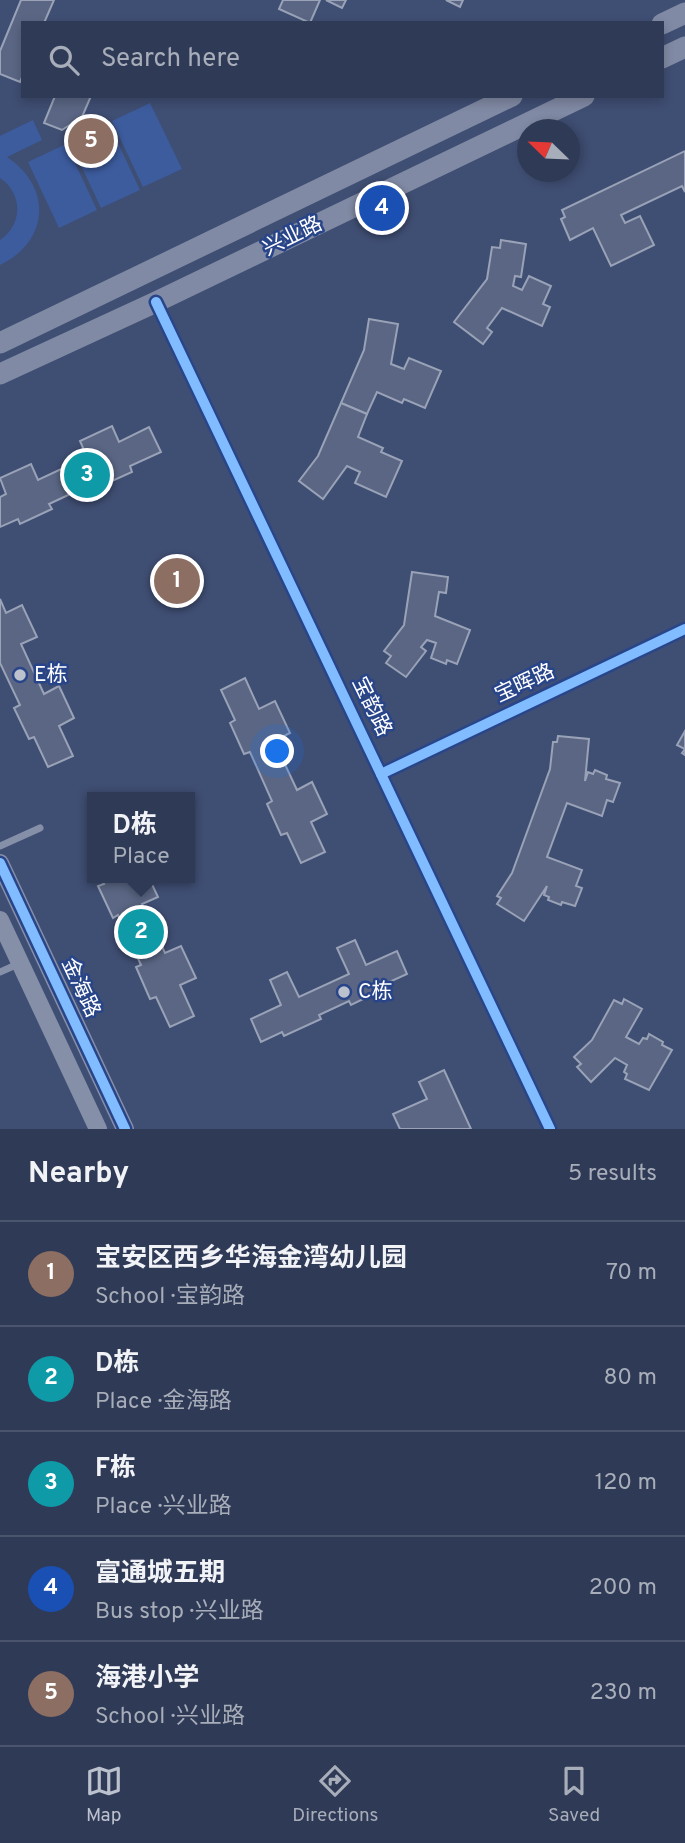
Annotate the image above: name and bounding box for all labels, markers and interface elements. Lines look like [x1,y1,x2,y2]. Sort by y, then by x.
search box [21,21,664,98]
icon: search [45,41,83,79]
text: Search here [101,43,240,76]
pin: 5 [68,115,114,167]
north arrow [517,119,580,182]
pin: 4 [359,182,405,234]
street label: 兴业路 [259,211,327,263]
pin: 3 [64,449,110,501]
pin: 1 [154,555,200,607]
street label: 宝晖路 [491,658,559,710]
place label: E栋 [34,662,68,689]
marker: E栋 [12,667,28,683]
street label: 宝韵路 [345,673,397,741]
your location [260,734,294,768]
popup [87,792,195,883]
text: D栋 [112,810,157,843]
text: Place [112,843,170,872]
pin: 2 [118,906,164,958]
street label: 金海路 [54,954,106,1022]
place label: C栋 [358,979,393,1006]
marker: C栋 [336,984,352,1000]
text: Nearby [28,1156,129,1193]
text: 5 results [568,1160,657,1189]
text: 宝安区西乡华海金湾幼儿园 [95,1243,407,1276]
text: 1 [46,1259,56,1288]
text: 70 m [606,1259,657,1288]
text: School · 宝韵路 [95,1283,245,1312]
text: D栋 [95,1348,139,1381]
text: 2 [44,1364,58,1393]
text: 80 m [604,1364,657,1393]
text: Place · 金海路 [95,1388,232,1417]
text: F栋 [95,1453,136,1486]
text: 3 [44,1469,58,1498]
text: 120 m [595,1469,657,1498]
text: Place · 兴业路 [95,1493,232,1522]
text: 富通城五期 [95,1558,225,1591]
text: 4 [44,1574,58,1603]
text: 200 m [589,1574,657,1603]
text: Bus stop · 兴业路 [95,1598,264,1627]
text: 海港小学 [95,1663,199,1696]
text: 5 [44,1679,58,1708]
text: 230 m [590,1679,657,1708]
text: School · 兴业路 [95,1703,245,1732]
tab: Map [85,1762,123,1828]
tab: Directions [292,1762,379,1828]
tab: Saved [548,1762,600,1828]

